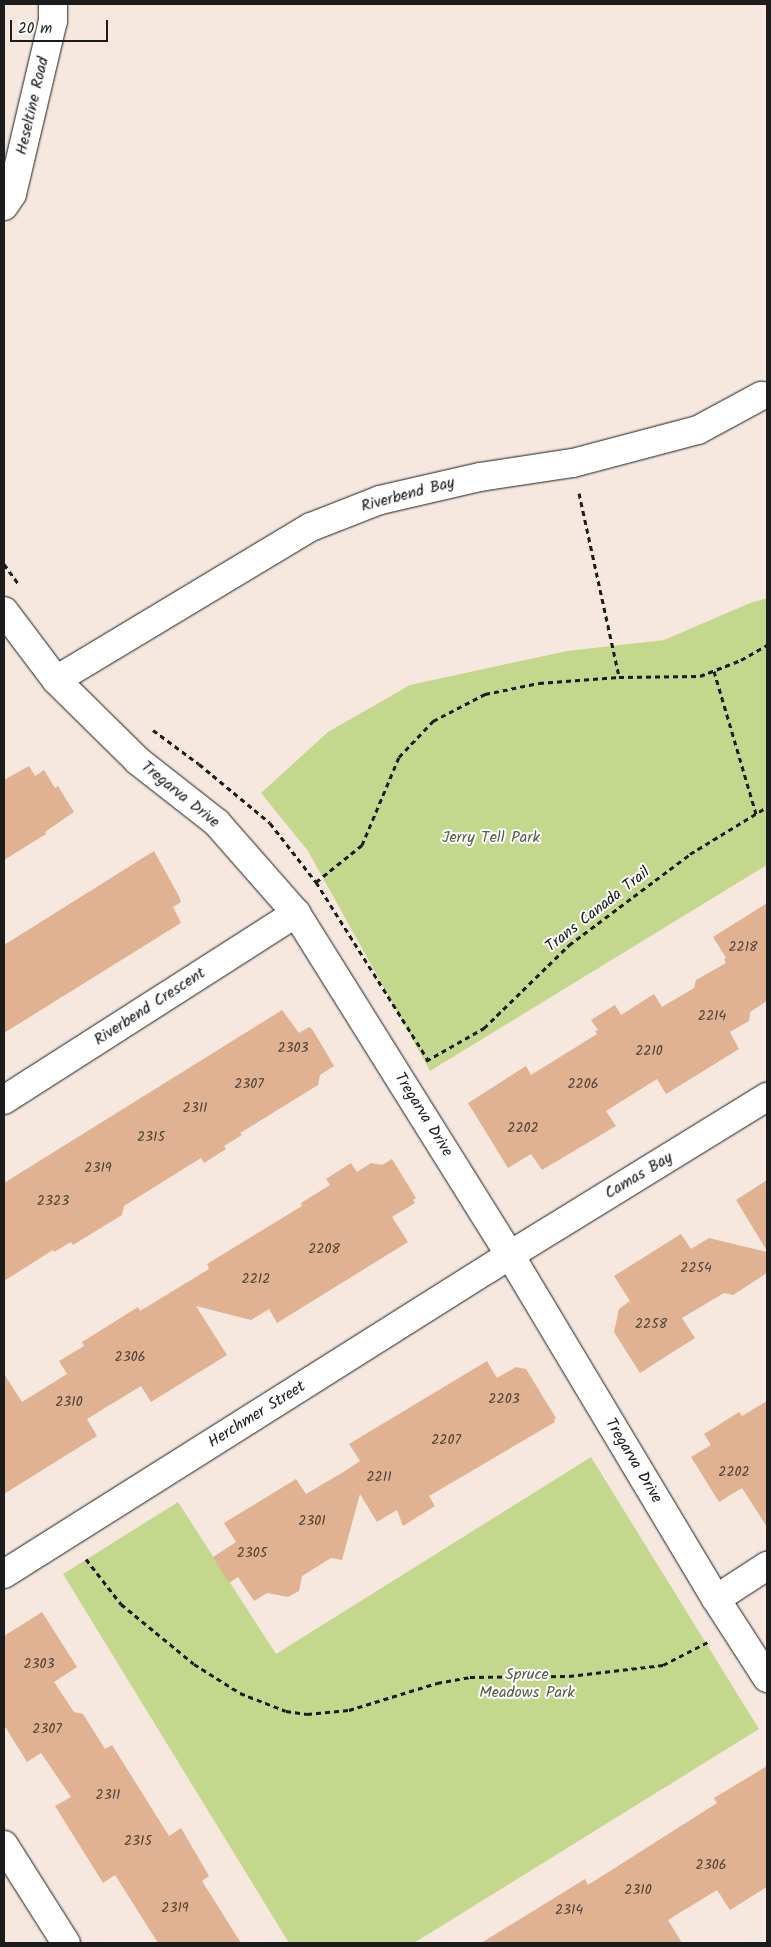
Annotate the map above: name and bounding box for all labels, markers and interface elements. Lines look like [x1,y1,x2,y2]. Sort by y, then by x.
scale bar [12,10,110,42]
text: 20 m [18,17,52,41]
street label: Heseltine Road [12,55,54,157]
street label: Riverbend Bay [359,473,457,517]
street label: Tregarva Drive [137,757,223,833]
park label: Jerry Tell Park [442,828,540,848]
street label: Trans Canada Trail [542,863,654,957]
house number: 2218 [728,939,758,955]
street label: Riverbend Crescent [91,964,209,1050]
house number: 2214 [698,1008,726,1024]
house number: 2303 [277,1040,309,1056]
house number: 2210 [635,1043,663,1059]
street label: Tregarva Drive [390,1069,456,1161]
house number: 2307 [234,1076,264,1092]
house number: 2206 [567,1076,599,1092]
house number: 2311 [183,1100,207,1116]
house number: 2202 [507,1120,539,1136]
house number: 2315 [137,1129,165,1145]
street label: Camas Bay [602,1148,676,1204]
house number: 2319 [84,1160,112,1176]
house number: 2323 [37,1193,69,1209]
house number: 2208 [308,1241,340,1257]
house number: 2254 [680,1260,712,1276]
house number: 2212 [242,1271,270,1287]
house number: 2258 [635,1316,667,1332]
house number: 2306 [115,1349,145,1365]
street label: Herchmer Street [205,1377,309,1453]
house number: 2203 [488,1391,520,1407]
house number: 2310 [55,1394,83,1410]
street label: Tregarva Drive [600,1415,666,1507]
house number: 2207 [431,1432,461,1448]
house number: 2202 [718,1464,750,1480]
house number: 2211 [366,1469,392,1485]
house number: 2301 [298,1513,326,1529]
house number: 2305 [237,1545,267,1561]
house number: 2303 [23,1656,55,1672]
park label: Spruce Meadows Park [479,1665,575,1703]
house number: 2307 [32,1721,62,1737]
house number: 2311 [96,1787,120,1803]
house number: 2315 [124,1833,152,1849]
house number: 2306 [696,1857,726,1873]
house number: 2310 [624,1882,652,1898]
house number: 2319 [161,1900,189,1916]
house number: 2314 [555,1902,583,1918]

